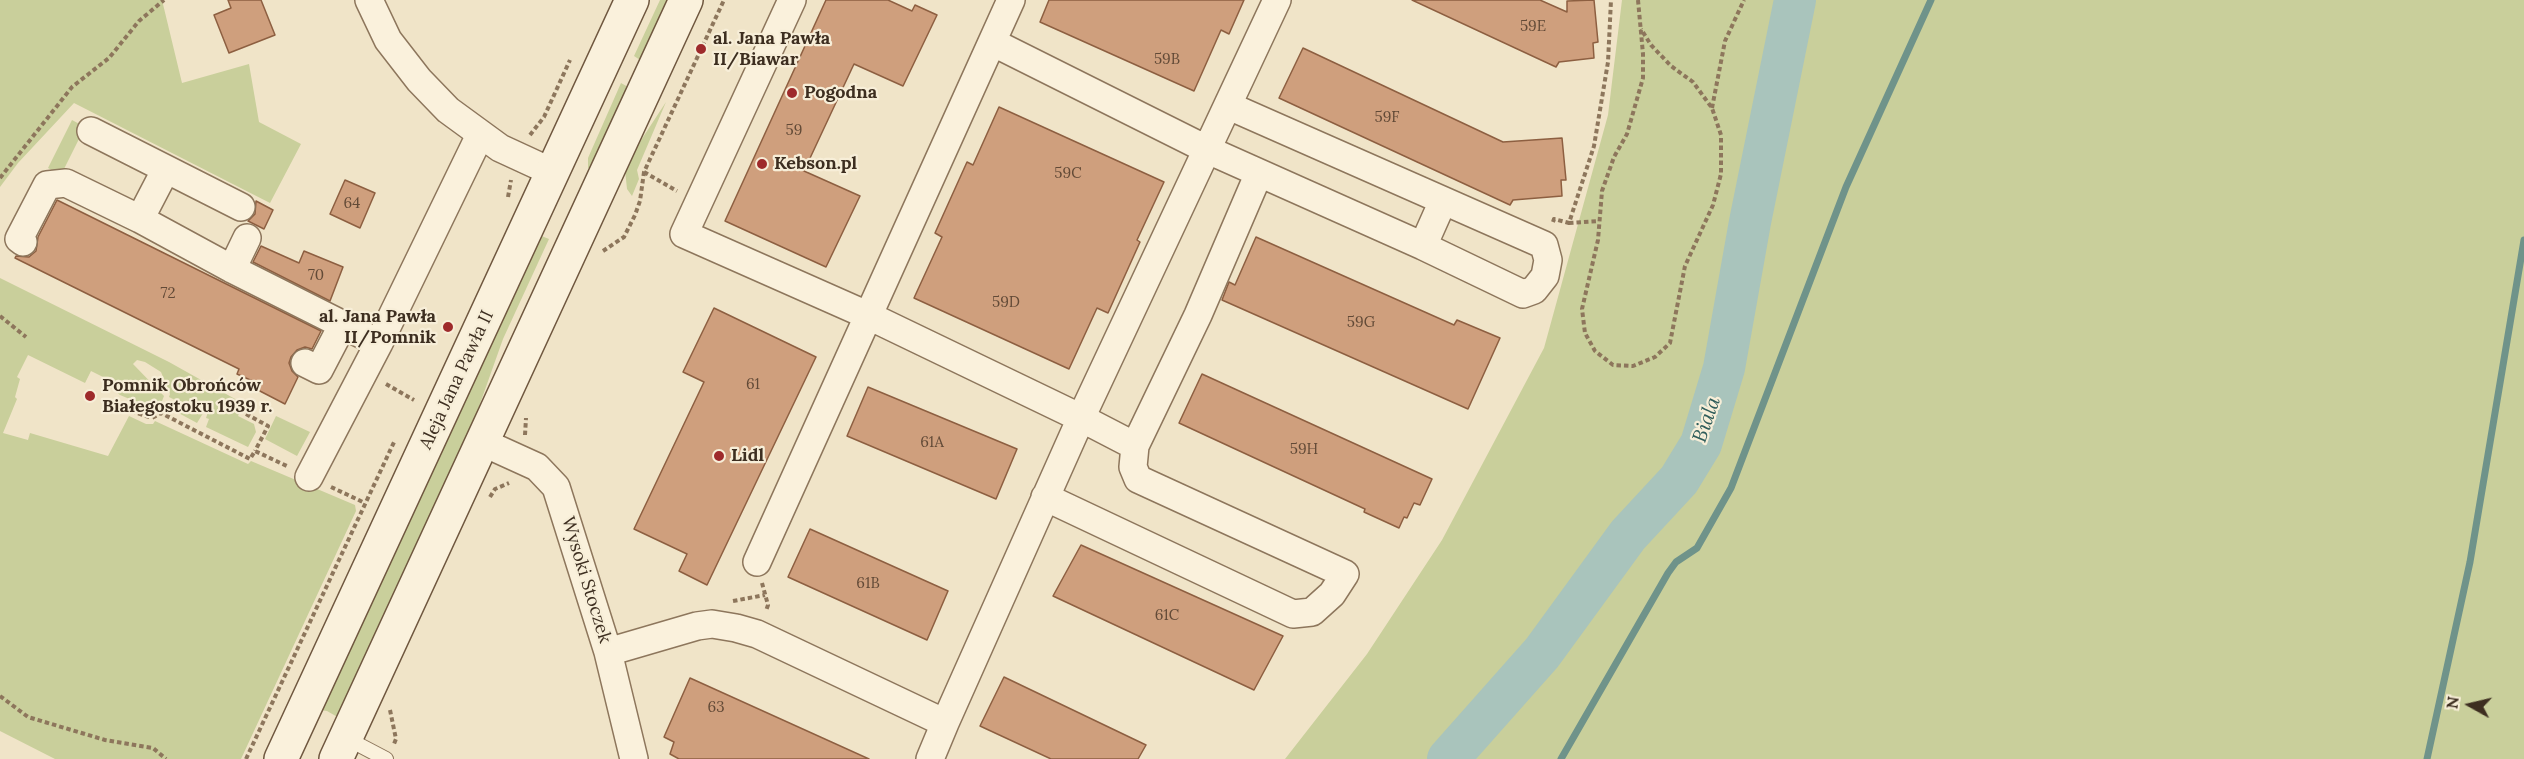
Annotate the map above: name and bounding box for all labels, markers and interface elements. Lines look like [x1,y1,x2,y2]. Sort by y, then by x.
house number: 59E [1520,18,1546,36]
place label: al. Jana Pawła II/Biawar [713,28,830,70]
marker: al. Jana Pawła II/Biawar [694,42,708,56]
house number: 59B [1154,51,1180,69]
place label: Pogodna [804,82,877,104]
marker: Pogodna [785,86,799,100]
house number: 59F [1374,109,1400,127]
house number: 59 [786,122,802,140]
place label: Kebson.pl [774,153,857,175]
marker: Kebson.pl [755,157,769,171]
house number: 59C [1054,165,1082,183]
house number: 64 [344,195,360,213]
house number: 70 [308,267,324,285]
house number: 72 [161,285,175,303]
house number: 59D [992,294,1020,312]
place label: al. Jana Pawła II/Pomnik [319,306,436,348]
street label: Aleja Jana Pawła II [415,307,499,453]
house number: 59G [1347,314,1375,332]
marker: al. Jana Pawła II/Pomnik [441,320,455,334]
place label: Pomnik Obrońców Białegostoku 1939 r. [102,375,272,418]
house number: 61 [746,376,760,394]
marker: Pomnik Obrońców Białegostoku 1939 r. [83,389,97,403]
water label: Biala [1688,394,1726,446]
house number: 61A [920,434,944,452]
house number: 59H [1290,441,1318,459]
place label: Lidl [731,445,764,467]
marker: Lidl [712,449,726,463]
street label: Wysoki Stoczek [557,514,615,646]
house number: 61B [856,575,880,593]
house number: 61C [1155,607,1179,625]
north arrow [2440,675,2500,735]
text: N [2441,695,2463,710]
house number: 63 [707,699,725,717]

